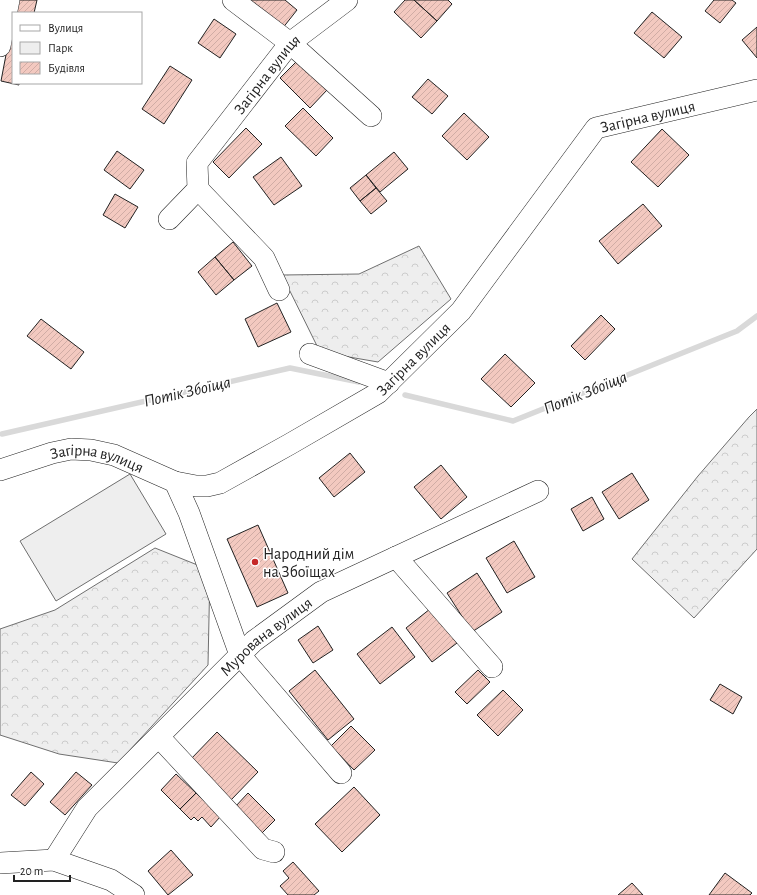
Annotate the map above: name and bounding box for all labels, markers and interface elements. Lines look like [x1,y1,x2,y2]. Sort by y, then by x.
legend [12,12,142,84]
text: Вулиця [48,22,83,35]
street label: Загірна вулиця [231,31,303,117]
text: Парк [48,42,73,54]
text: Будівля [48,62,85,75]
street label: Загірна вулиця [599,98,697,136]
street label: Загірна вулиця [374,320,454,399]
water label: Потік Збоїща [541,368,629,417]
water label: Потік Збоїща [142,373,232,410]
street label: Загірна вулиця [49,442,146,476]
place label: Народний дім на Збоїщах [263,546,354,580]
marker: Народний дім на Збоїщах [250,557,260,567]
street label: Мурована вулиця [217,594,315,679]
scale bar [14,857,70,883]
text: 20 m [20,865,43,877]

